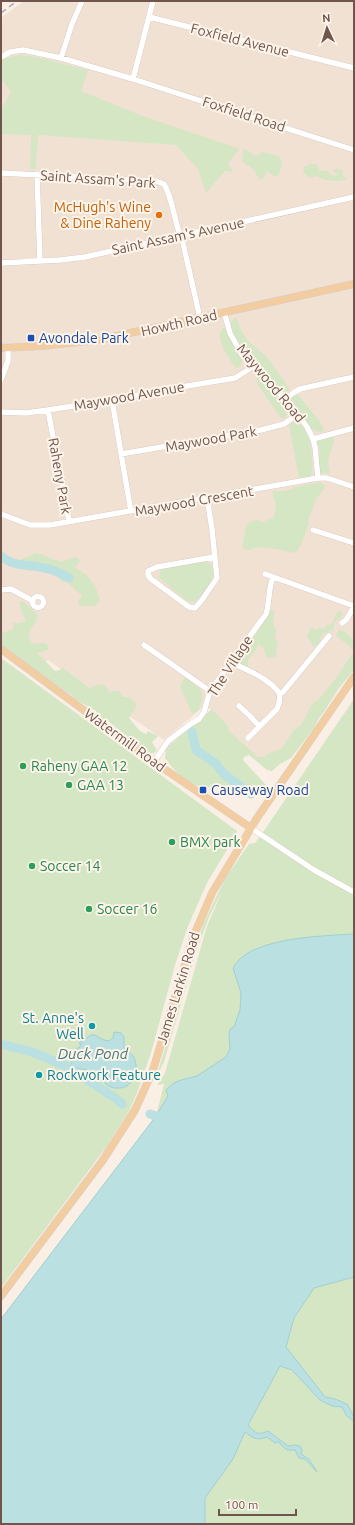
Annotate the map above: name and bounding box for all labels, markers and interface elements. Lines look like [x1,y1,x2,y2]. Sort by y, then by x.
north arrow [307,8,347,48]
text: N [322,12,331,24]
street label: Foxfield Avenue [189,20,291,60]
street label: Foxfield Road [200,93,288,135]
street label: Saint Assam's Park [40,167,156,191]
place label: McHugh's Wine & Dine Raheny [54,199,151,231]
marker: McHugh's Wine & Dine Raheny [154,210,164,220]
street label: Saint Assam's Avenue [110,214,246,258]
street label: Howth Road [139,306,219,340]
place label: Avondale Park [39,330,129,346]
marker: Avondale Park [26,333,36,343]
street label: Maywood Road [234,341,308,425]
street label: Maywood Avenue [72,378,186,414]
street label: Maywood Park [164,423,258,455]
street label: Raheny Park [45,437,75,515]
street label: Maywood Crescent [133,483,255,519]
street label: The Village [204,632,256,700]
street label: Watermill Road [81,705,169,775]
place label: Raheny GAA 12 [31,758,127,774]
marker: Raheny GAA 12 [18,761,28,771]
place label: GAA 13 [77,777,124,793]
marker: GAA 13 [64,780,74,790]
place label: Causeway Road [211,782,309,798]
marker: Causeway Road [198,785,208,795]
place label: BMX park [180,834,241,850]
marker: BMX park [167,837,177,847]
place label: Soccer 14 [40,858,101,874]
marker: Soccer 14 [27,861,37,871]
place label: Soccer 16 [97,901,158,917]
marker: Soccer 16 [84,904,94,914]
street label: James Larkin Road [153,930,203,1046]
place label: St. Anne's Well [22,1010,84,1042]
marker: St. Anne's Well [87,1021,97,1031]
water label: Duck Pond [58,1045,129,1062]
place label: Rockwork Feature [47,1067,161,1083]
marker: Rockwork Feature [34,1070,44,1080]
scale bar [219,1491,296,1517]
text: 100 m [225,1498,258,1511]

